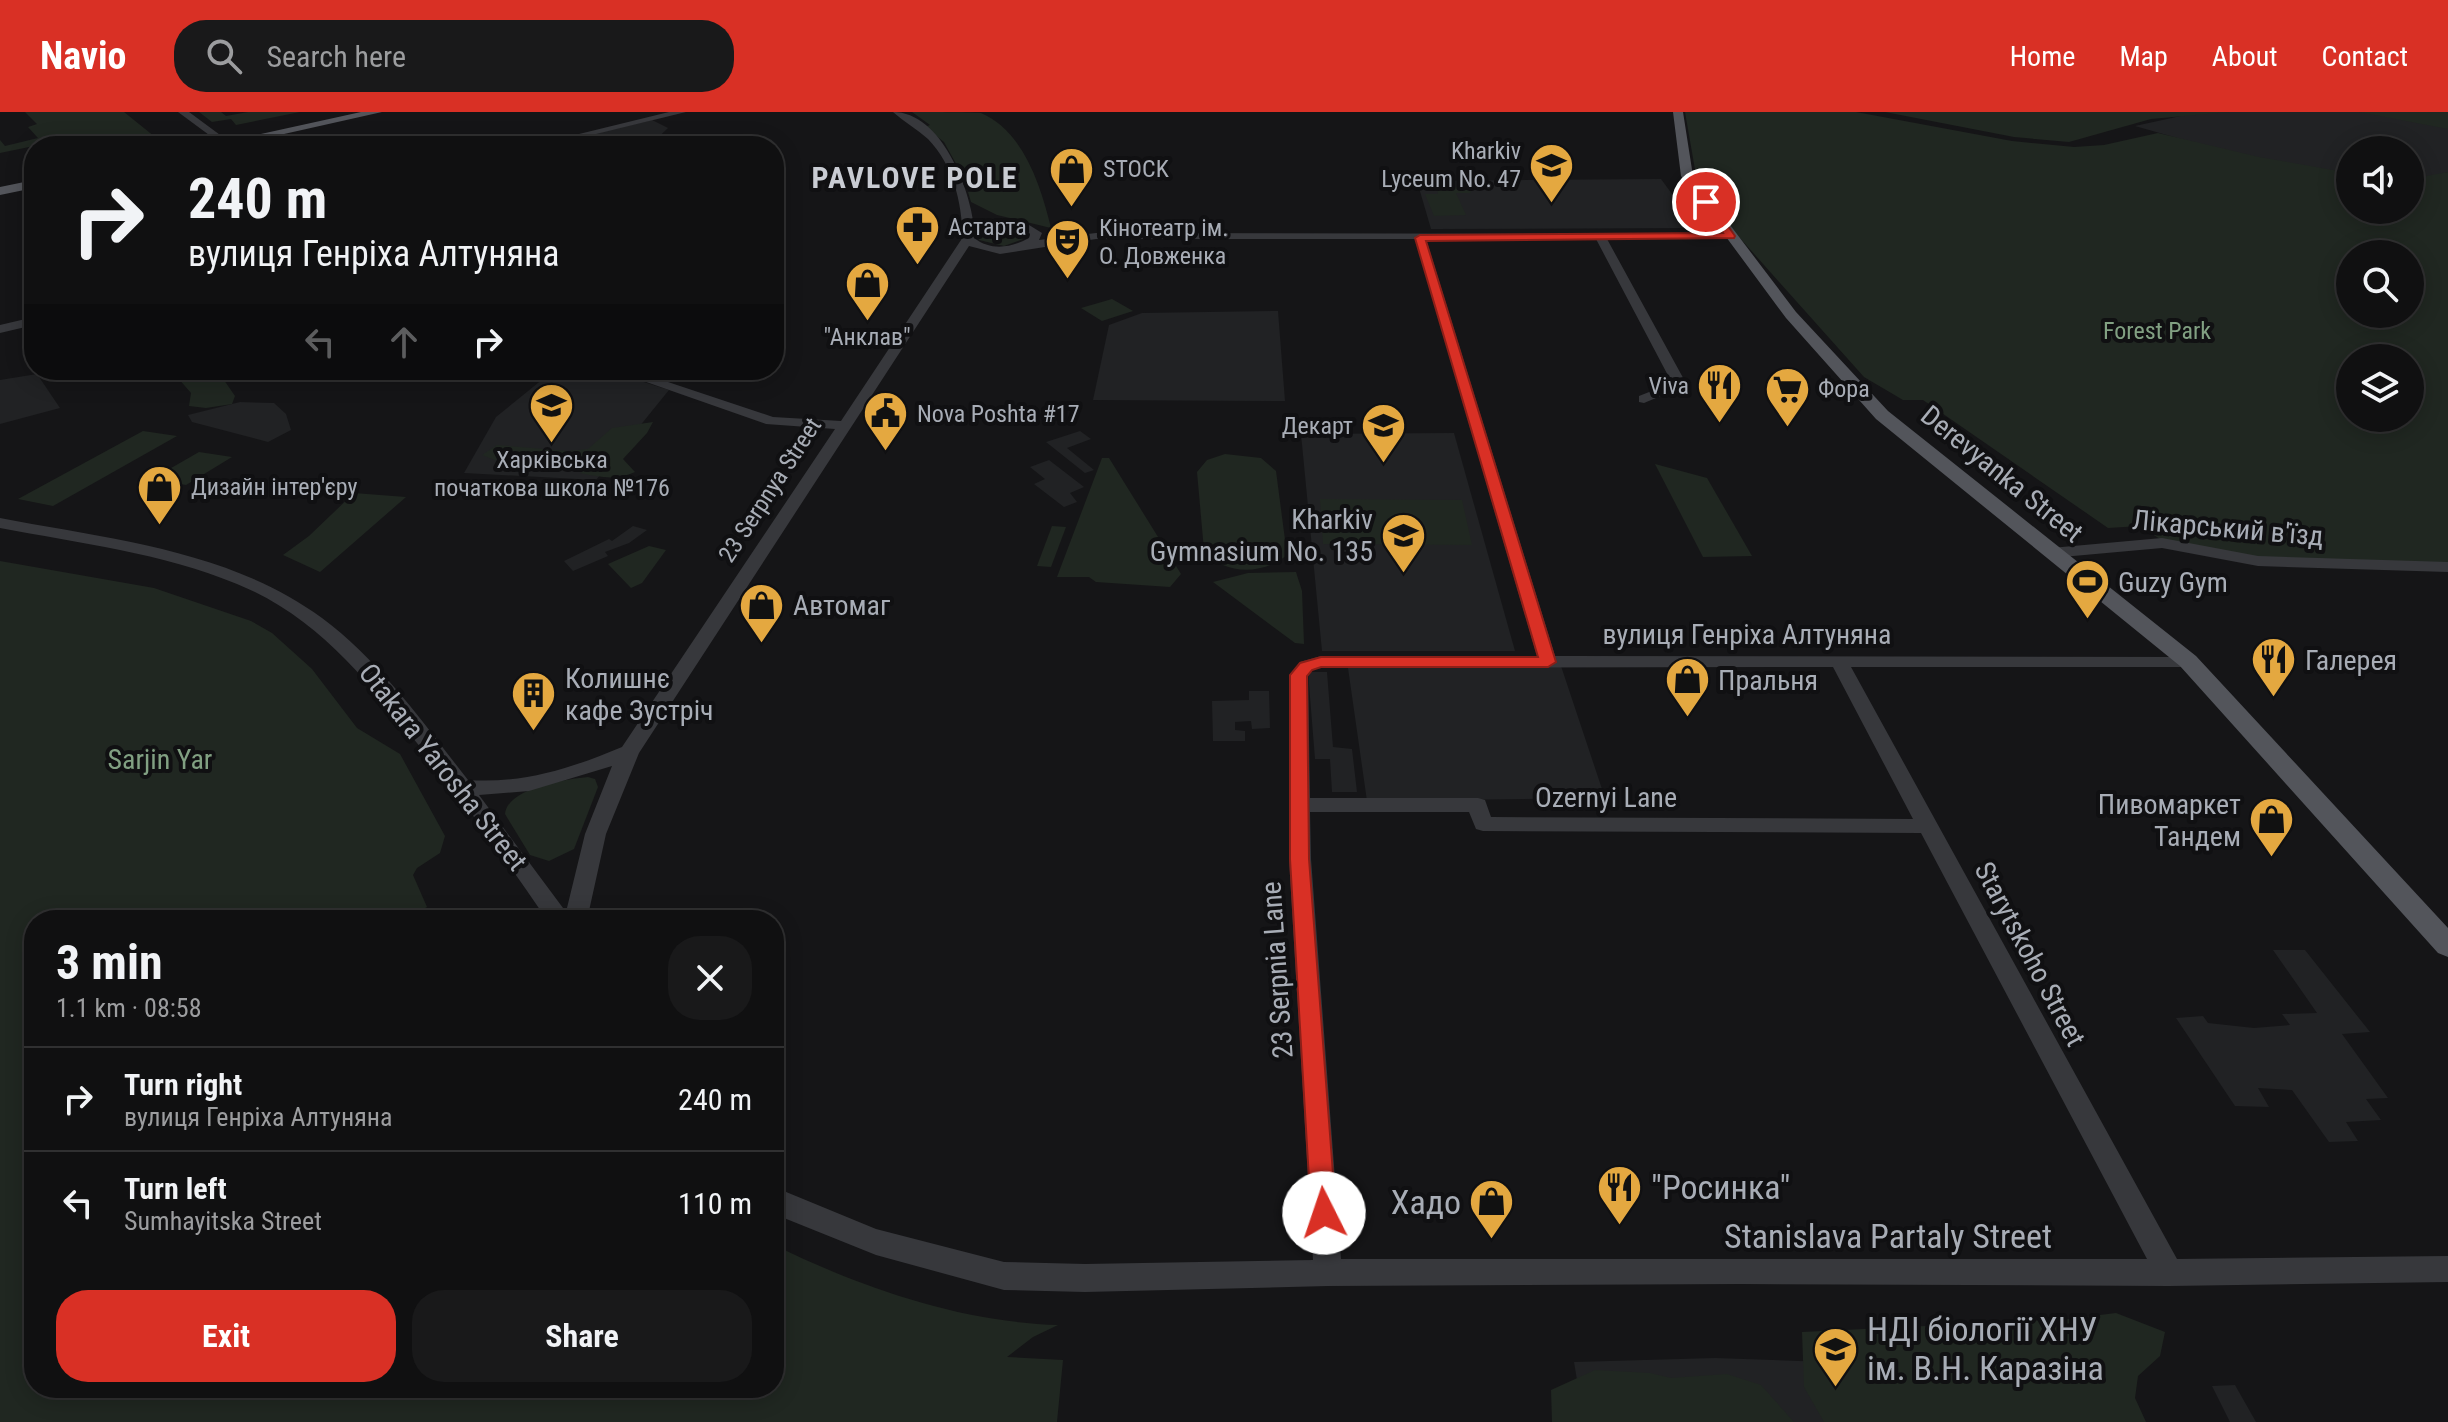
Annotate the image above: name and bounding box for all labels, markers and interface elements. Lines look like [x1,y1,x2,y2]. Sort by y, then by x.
search box [174,20,734,92]
text: Navio [40,34,126,78]
icon: search [202,34,246,78]
text: Search here [266,39,406,74]
text: Home [2010,40,2075,73]
text: Map [2119,40,2168,73]
text: About [2212,40,2278,73]
text: Contact [2322,40,2408,73]
map controls [2336,136,2424,432]
button: sound [2336,136,2424,224]
place label: Kharkiv Lyceum No. 47 [1381,137,1521,193]
school or university icon: Kharkiv Lyceum No. 47 [1528,141,1576,204]
shop icon: STOCK [1048,145,1096,208]
place label: STOCK [1103,155,1169,183]
district label: PAVLOVE POLE [812,160,1018,195]
text: 240 m [188,166,327,232]
icon: right [56,168,160,272]
pin [1672,168,1740,236]
icon: arrive [1684,180,1728,224]
pharmacy icon: Астарта [893,203,941,266]
place label: Астарта [948,213,1027,241]
place label: Кінотеатр ім. О. Довженка [1099,214,1229,270]
theatre icon: Кінотеатр ім. О. Довженка [1044,218,1092,281]
text: вулиця Генріха Алтуняна [188,233,560,275]
button: search [2336,240,2424,328]
shop icon: "Анклав" [843,259,891,322]
park label: Forest Park [2103,317,2211,345]
icon: left [298,320,342,364]
icon: ahead [382,320,426,364]
icon: right [466,320,510,364]
place label: "Анклав" [823,323,911,351]
button: layers [2336,344,2424,432]
restaurant icon: Viva [1696,362,1744,425]
supermarket icon: Фора [1763,365,1811,428]
place label: Viva [1648,372,1689,400]
place label: Фора [1818,375,1870,403]
school or university icon: Харківська початкова школа №176 [528,382,576,445]
public building icon: Nova Poshta #17 [862,390,910,453]
street label: Derevyanka Street [1914,399,2090,549]
place label: Nova Poshta #17 [917,400,1080,428]
school or university icon: Декарт [1360,402,1408,465]
street label: 23 Serpnya Street [713,412,827,568]
place label: Декарт [1282,412,1353,440]
place label: Харківська початкова школа №176 [434,446,670,502]
shop icon: Дизайн інтер'єру [136,463,184,526]
place label: Дизайн інтер'єру [191,473,358,501]
place label: Kharkiv Gymnasium No. 135 [1150,503,1373,568]
street label: Лікарський в'їзд [2131,503,2325,553]
school or university icon: Kharkiv Gymnasium No. 135 [1380,511,1428,574]
sports icon: Guzy Gym [2063,558,2111,621]
place label: Guzy Gym [2118,566,2228,599]
shop icon: Автомаг [738,581,786,644]
place label: Автомаг [793,589,890,622]
street label: вулиця Генріха Алтуняна [1602,618,1892,651]
restaurant icon: Галерея [2250,636,2298,699]
place label: Галерея [2305,644,2397,677]
shop icon: Пральня [1663,656,1711,719]
street label: Otakara Yarosha Street [352,657,534,877]
place label: Колишнє кафе Зустріч [565,662,714,727]
place label: Пральня [1718,664,1818,697]
building icon: Колишнє кафе Зустріч [510,670,558,733]
park label: Sarjin Yar [108,743,212,776]
street label: Ozernyi Lane [1535,781,1677,814]
place label: Пивомаркет Тандем [2098,788,2241,853]
shop icon: Пивомаркет Тандем [2248,796,2296,859]
street label: Starytskoho Street [1968,856,2092,1052]
street label: 23 Serpnia Lane [1254,880,1300,1060]
text: 3 min [56,934,163,991]
button: close [668,936,752,1020]
text: 1.1 km · 08:58 [56,993,201,1023]
text: Turn right [124,1067,242,1102]
icon: right [56,1077,100,1121]
text: 240 m [678,1082,752,1117]
text: вулиця Генріха Алтуняна [124,1102,392,1132]
restaurant icon: "Росинка" [1596,1163,1644,1226]
place label: "Росинка" [1651,1167,1790,1207]
text: Turn left [124,1171,227,1206]
position arrow [1282,1171,1366,1255]
shop icon: Хадо [1468,1178,1516,1241]
icon: left [56,1181,100,1225]
place label: Хадо [1391,1182,1461,1222]
text: 110 m [678,1186,752,1221]
text: Sumhayitska Street [124,1206,322,1236]
street label: Stanislava Partaly Street [1724,1216,2052,1256]
button: Exit [56,1290,396,1382]
button: Share [412,1290,752,1382]
place label: НДІ біології ХНУ ім. В.Н. Каразіна [1867,1309,2104,1388]
school or university icon: НДІ біології ХНУ ім. В.Н. Каразіна [1812,1325,1860,1388]

